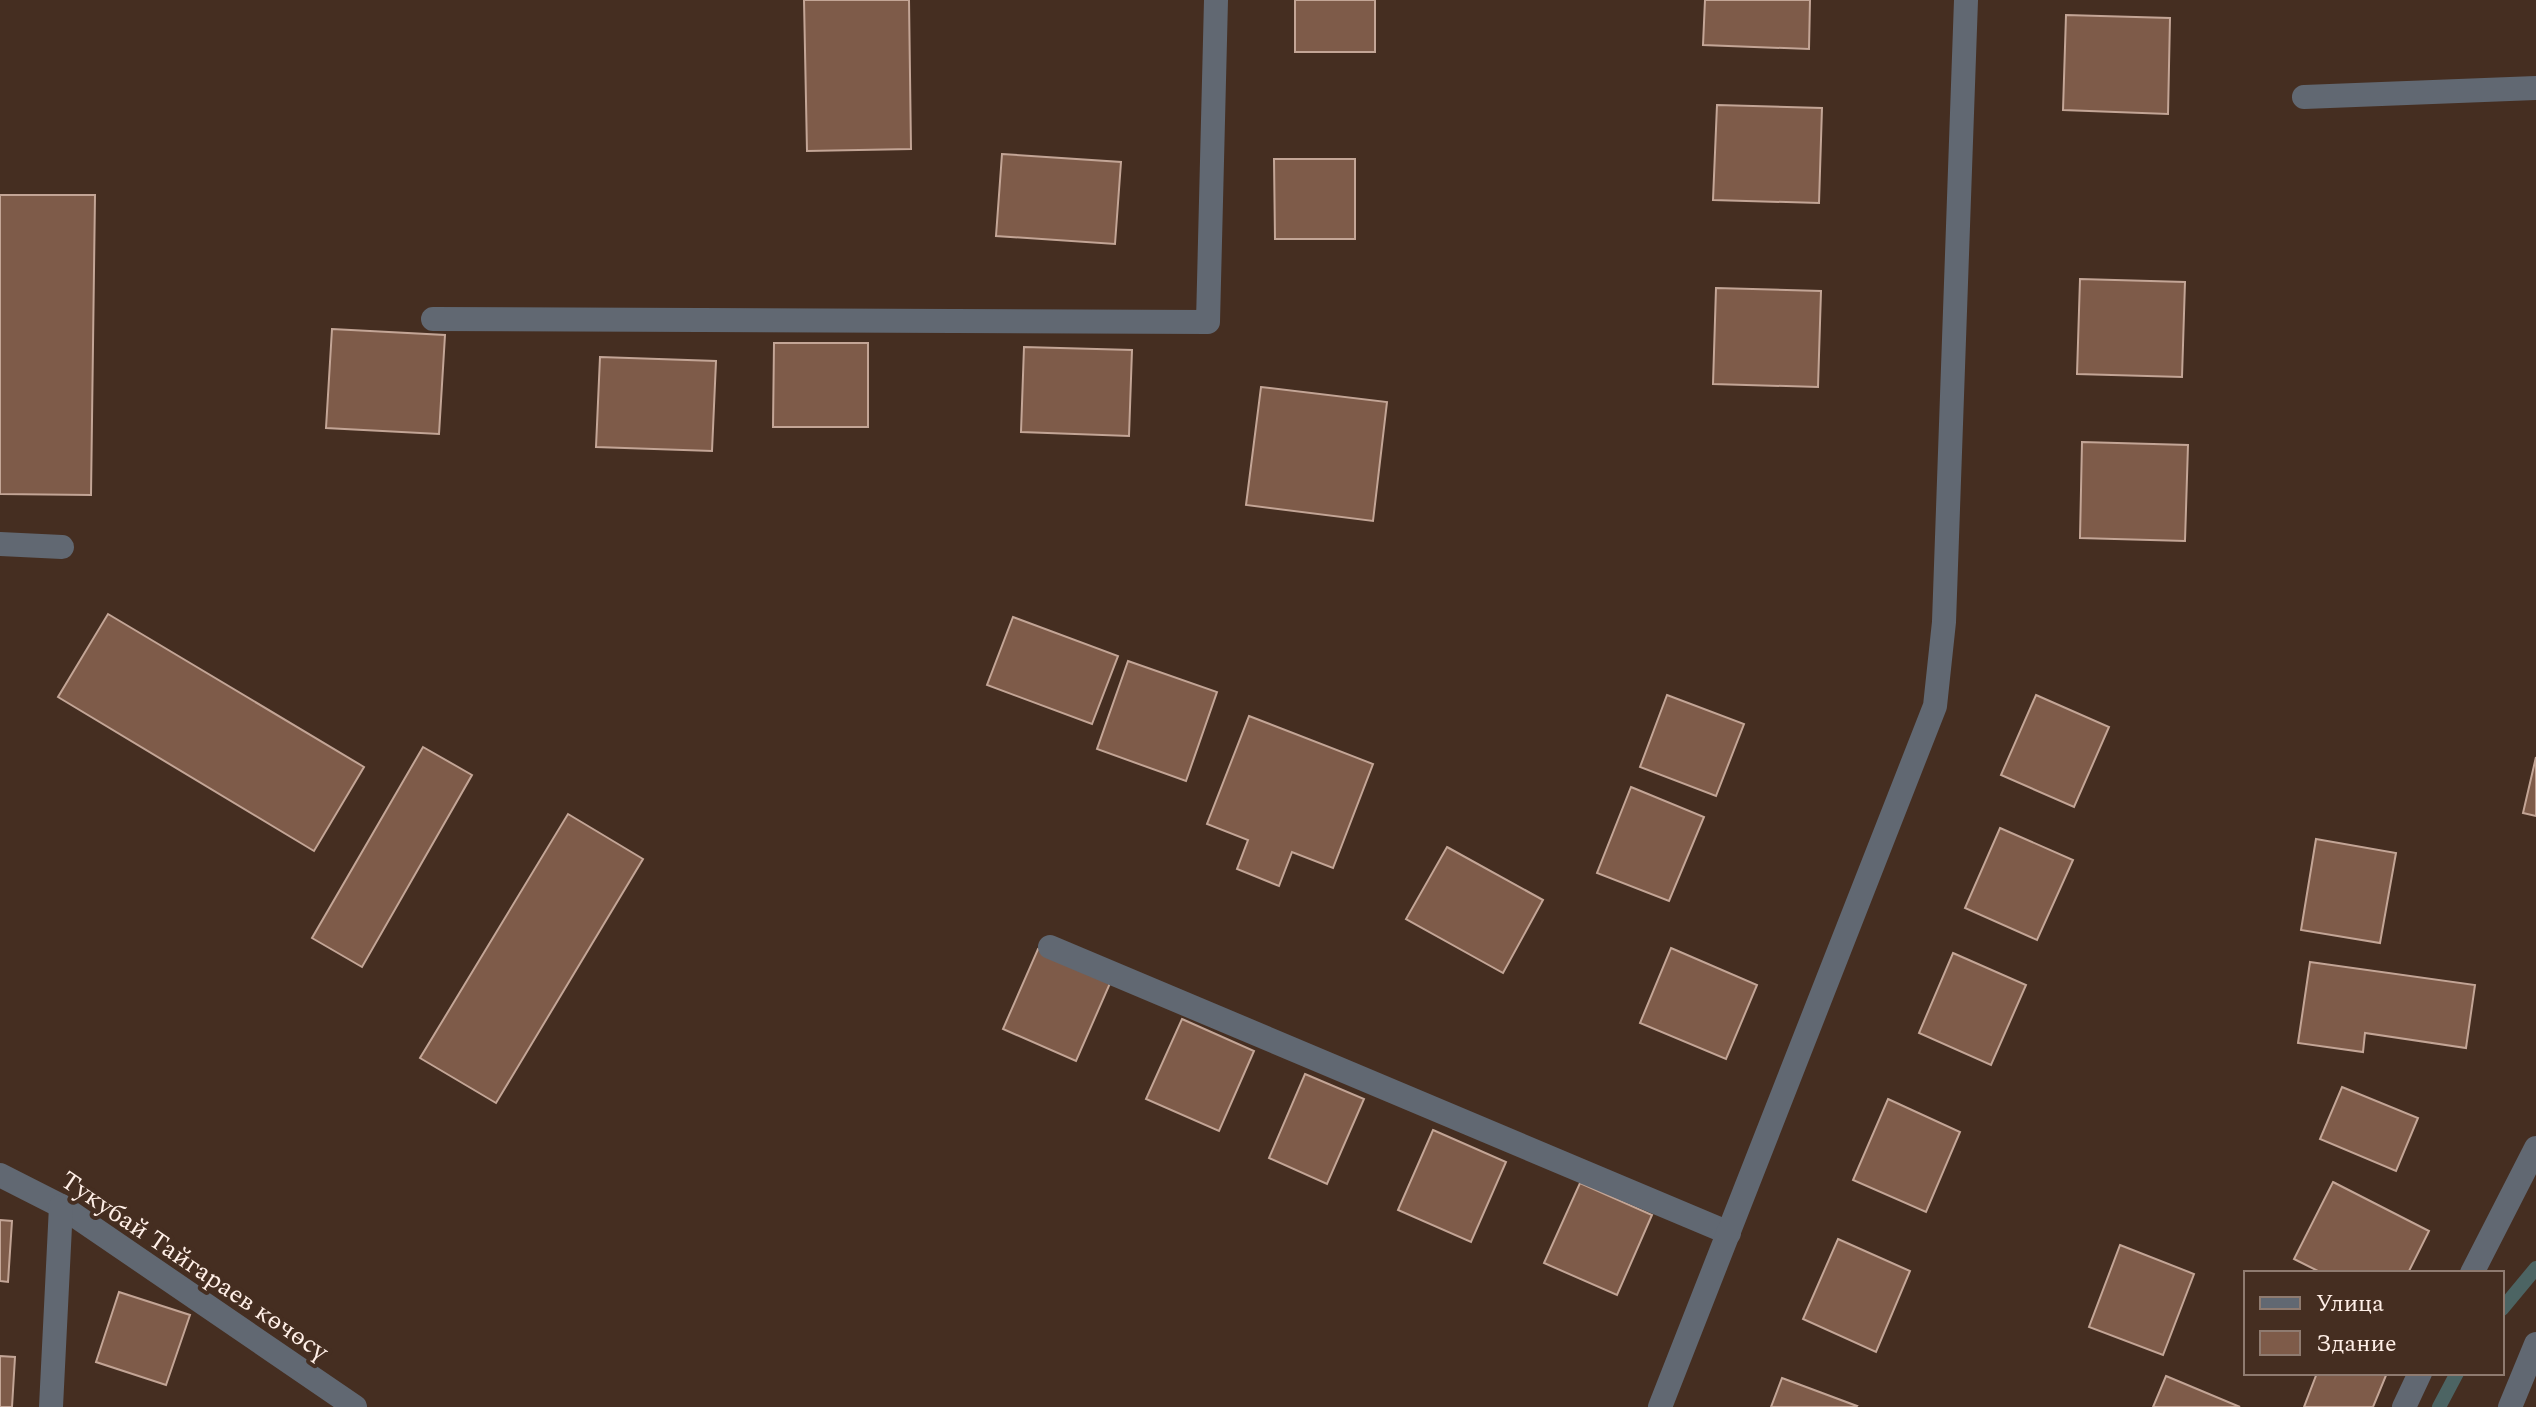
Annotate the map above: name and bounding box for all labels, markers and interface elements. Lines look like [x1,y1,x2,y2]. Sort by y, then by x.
street label: Тукубай Тайгараев көчөсү [52,1161,338,1372]
legend [2244,1271,2504,1375]
text: Улица [2316,1286,2384,1322]
text: Здание [2316,1326,2397,1362]

